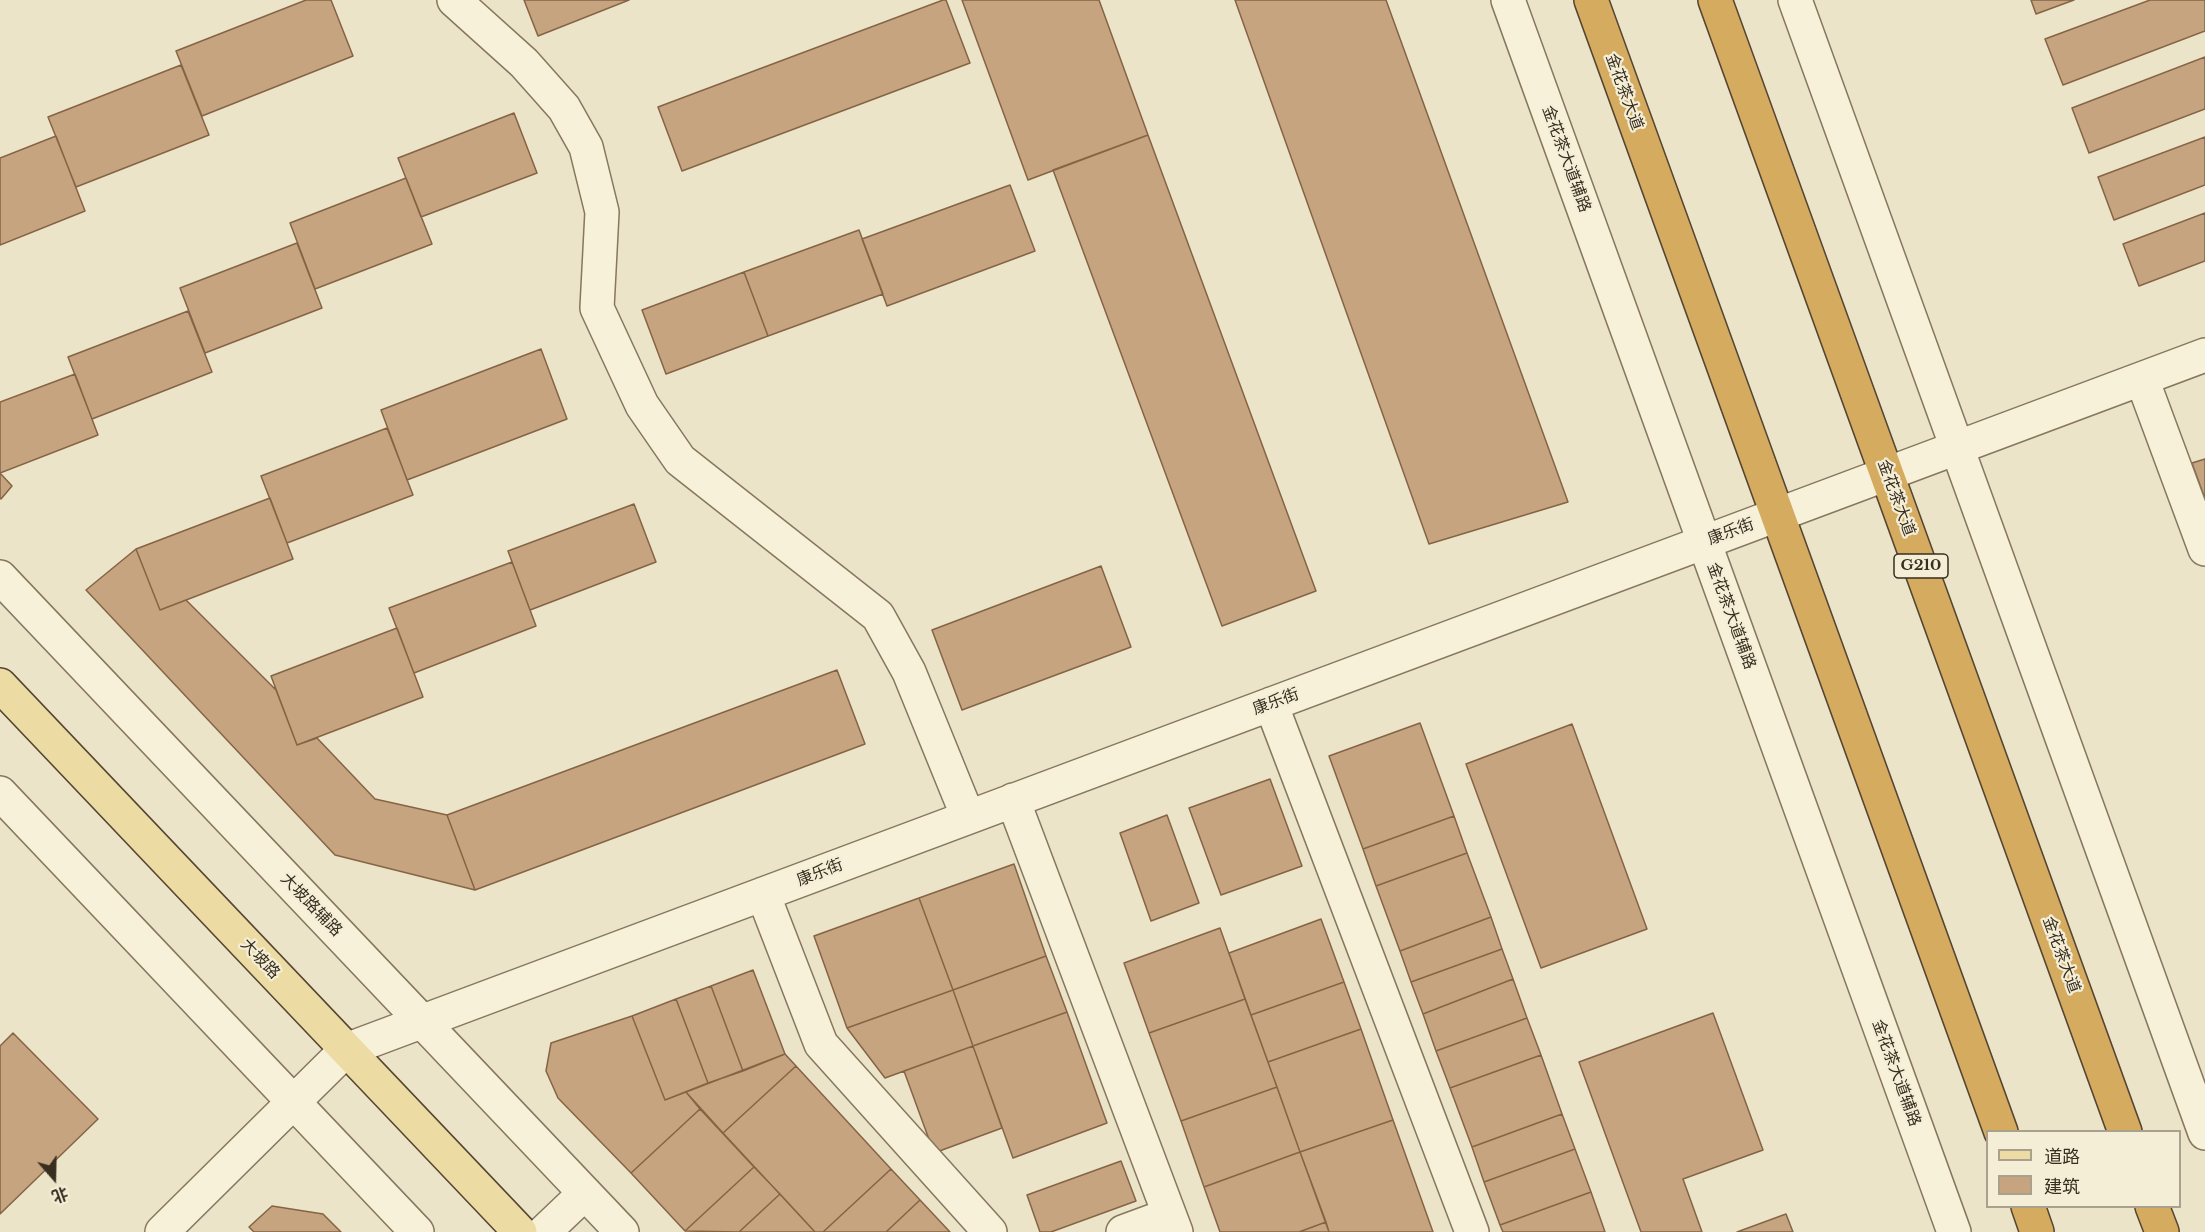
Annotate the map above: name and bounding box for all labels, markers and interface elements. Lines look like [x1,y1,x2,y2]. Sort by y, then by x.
street label: 金花茶大道 [1601,51,1647,133]
street label: 金花茶大道辅路 [1538,103,1594,215]
street label: 金花茶大道 [1873,457,1919,539]
street label: 康乐街 [1705,515,1757,549]
road number: G210 [1894,554,1948,578]
street label: 金花茶大道辅路 [1703,560,1759,672]
street label: 康乐街 [1250,685,1302,719]
street label: 康乐街 [794,855,846,891]
street label: 大坡路辅路 [276,870,346,940]
street label: 金花茶大道 [2038,914,2084,996]
street label: 大坡路 [236,935,284,983]
street label: 金花茶大道辅路 [1868,1017,1924,1129]
legend [1986,1130,2181,1208]
text: 道路 [2044,1146,2080,1168]
north arrow [24,1148,84,1208]
text: 建筑 [2044,1176,2080,1198]
text: 北 [49,1183,71,1207]

